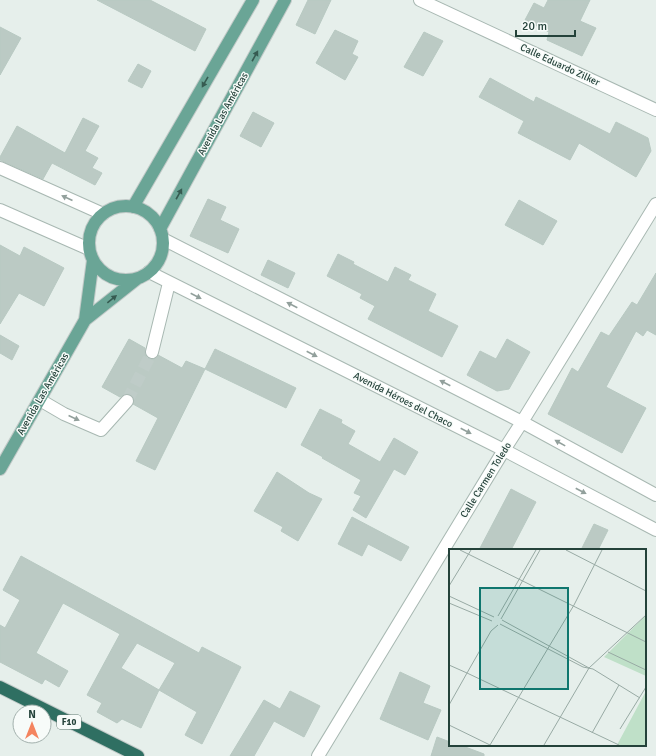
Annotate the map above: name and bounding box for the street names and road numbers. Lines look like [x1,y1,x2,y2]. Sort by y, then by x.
street label: Calle Eduardo Zilker [518,41,602,89]
street label: Avenida Las Américas [195,70,251,157]
street label: Avenida Las Américas [15,350,72,437]
street label: Avenida Héroes del Chaco [351,370,455,430]
street label: Calle Carmen Toledo [458,440,514,520]
road number: F10 [57,715,81,729]

